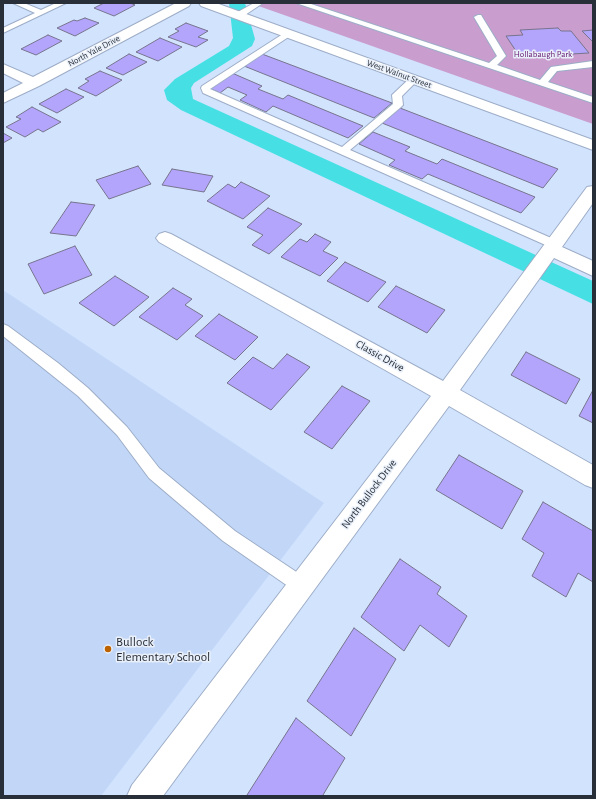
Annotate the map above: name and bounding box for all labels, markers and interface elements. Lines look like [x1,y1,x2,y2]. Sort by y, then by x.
street label: North Yale Drive [66,33,122,69]
park label: Hollabaugh Park [514,49,572,59]
street label: West Walnut Street [365,57,433,91]
street label: Classic Drive [354,337,406,375]
street label: North Bullock Drive [339,457,399,531]
place label: Bullock Elementary School [116,634,210,665]
marker: Bullock Elementary School [103,644,113,654]

